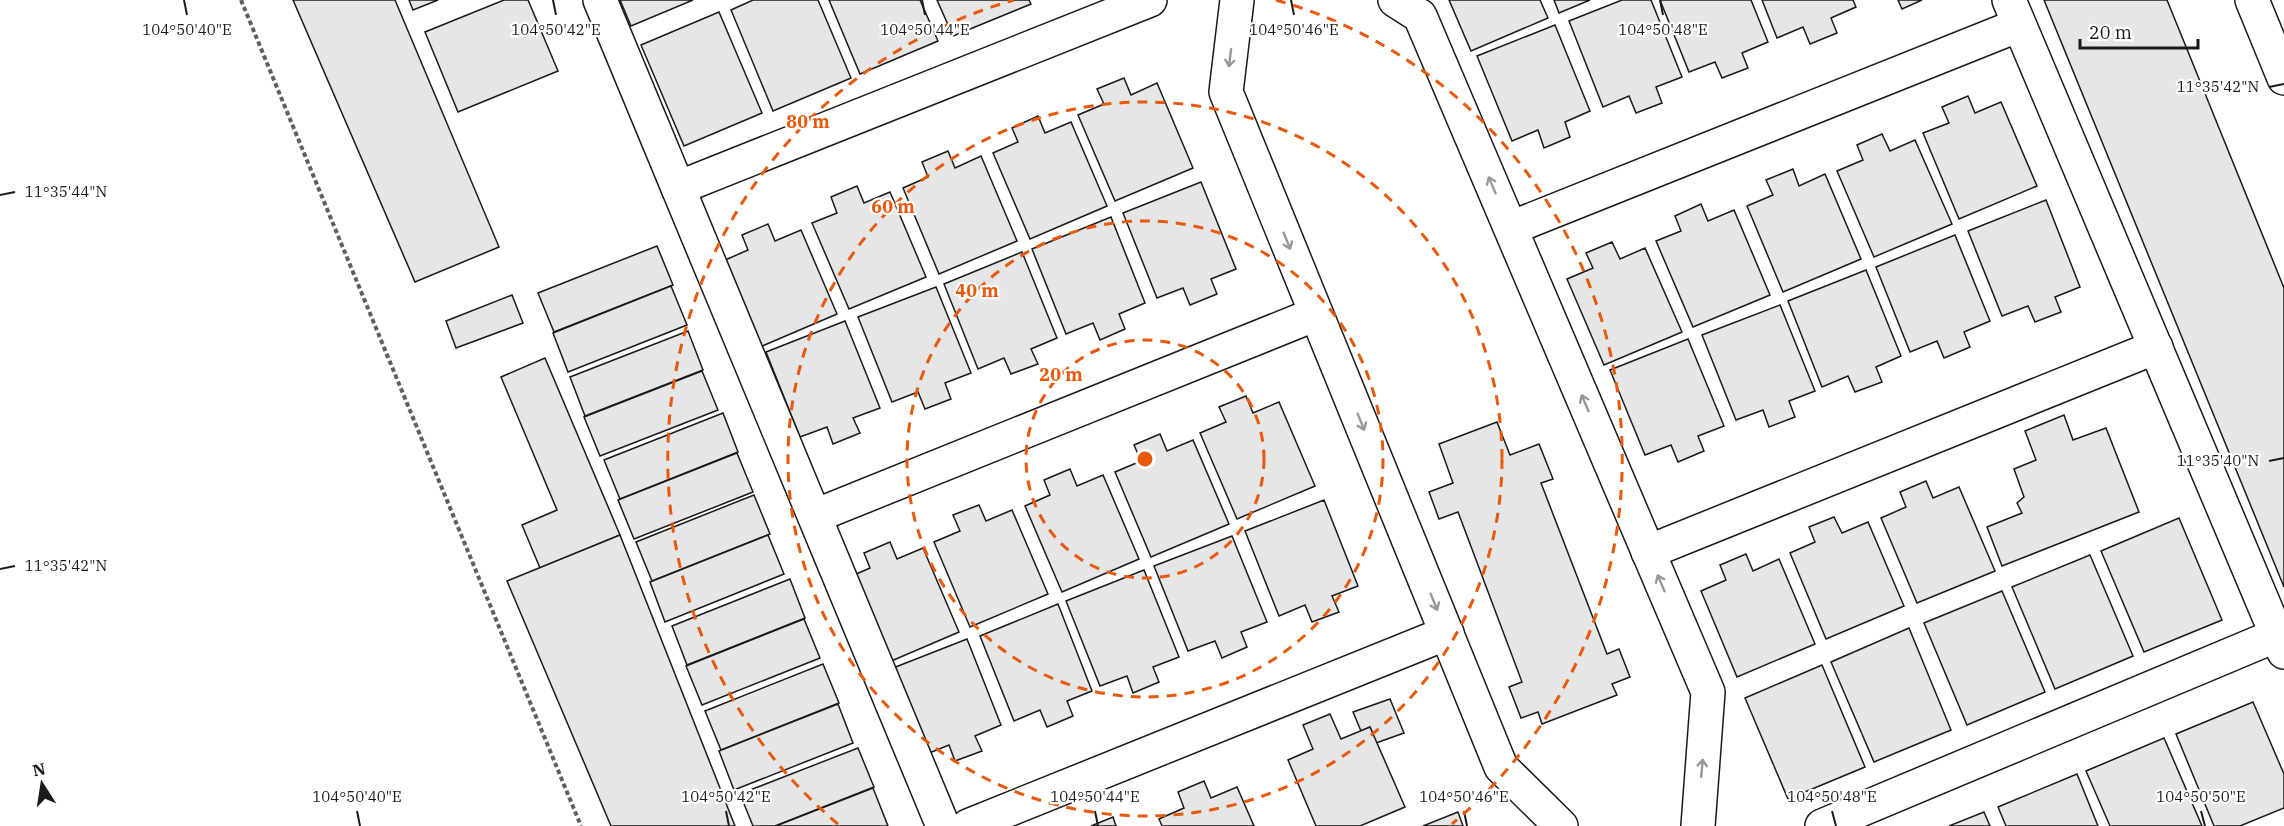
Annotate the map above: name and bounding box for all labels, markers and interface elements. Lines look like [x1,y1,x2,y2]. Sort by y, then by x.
scale bar [2080,12,2198,50]
text: 104°50'40"E [142,20,232,39]
text: 104°50'42"E [511,20,601,39]
text: 104°50'44"E [880,20,970,39]
text: 104°50'46"E [1249,20,1339,39]
text: 104°50'48"E [1618,20,1708,39]
text: 20 m [2089,21,2132,44]
one-way arrow [1225,48,1236,68]
text: 11°35'42"N [2177,77,2259,96]
text: 80 m [786,110,830,133]
one-way arrow [1486,176,1497,194]
text: 11°35'44"N [25,182,107,201]
text: 60 m [871,195,915,218]
one-way arrow [1282,231,1293,250]
text: 40 m [955,279,999,302]
text: 20 m [1039,363,1083,386]
one-way arrow [1579,394,1590,413]
one-way arrow [1356,412,1367,430]
centre of rings [1135,449,1155,469]
text: 11°35'40"N [2177,451,2259,470]
text: 11°35'42"N [25,556,107,575]
one-way arrow [1655,574,1666,592]
one-way arrow [1429,592,1440,611]
north arrow [12,754,72,814]
text: N [31,758,47,780]
one-way arrow [1697,758,1708,778]
text: 104°50'40"E [312,787,402,806]
text: 104°50'42"E [681,787,771,806]
text: 104°50'44"E [1050,787,1140,806]
text: 104°50'46"E [1419,787,1509,806]
text: 104°50'48"E [1787,787,1877,806]
text: 104°50'50"E [2156,787,2246,806]

